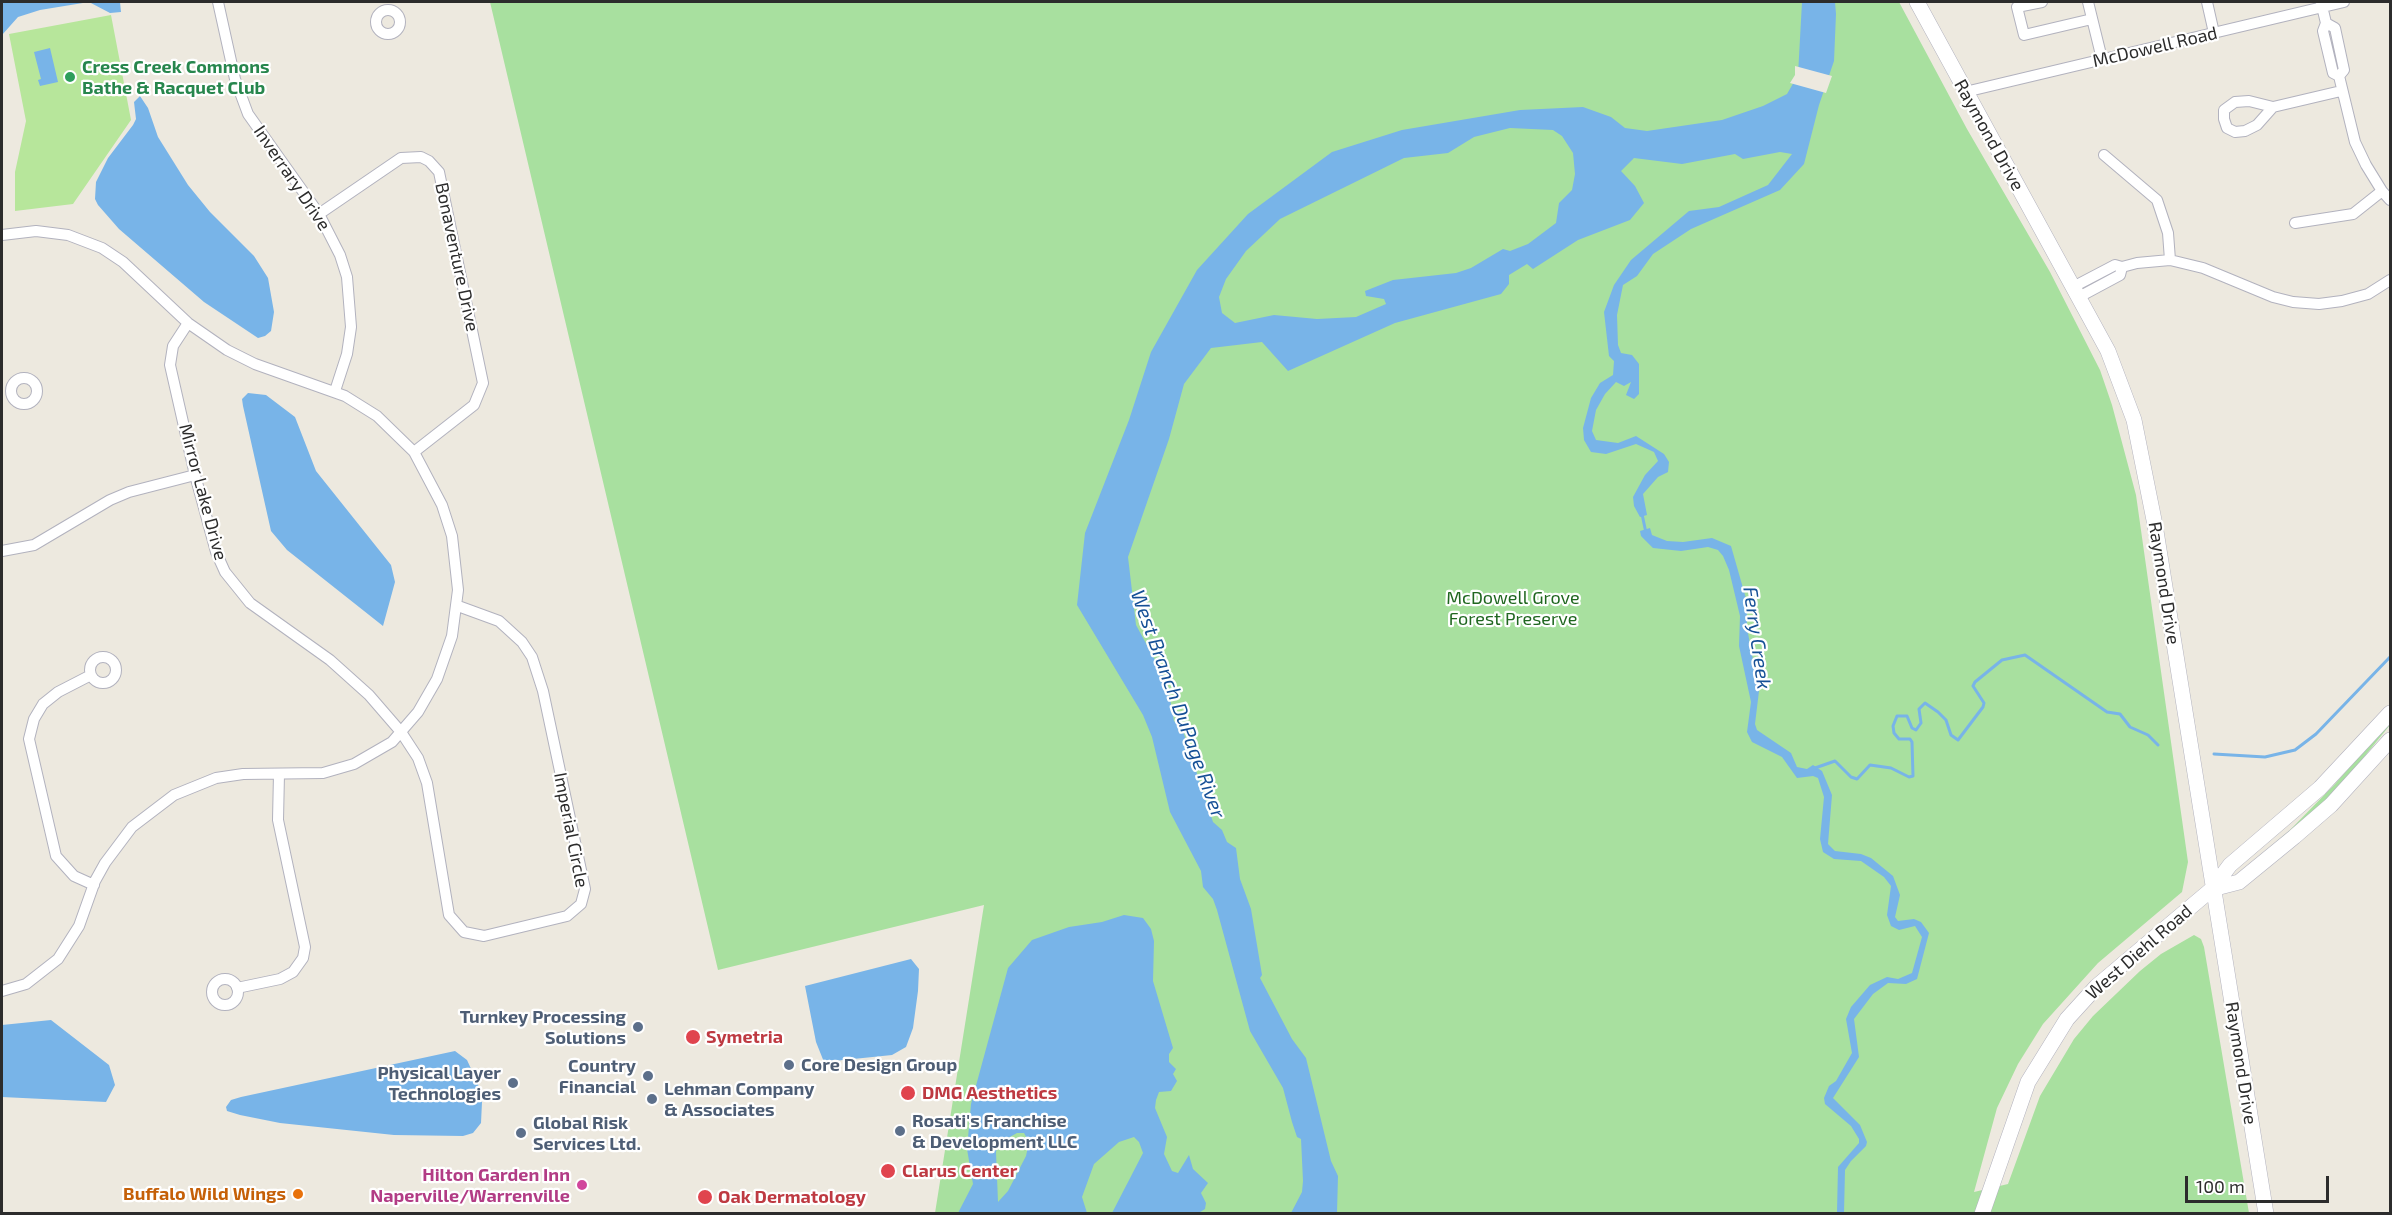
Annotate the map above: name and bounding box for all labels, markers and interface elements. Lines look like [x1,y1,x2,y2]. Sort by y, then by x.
street label: McDowell Road [2091,22,2219,72]
place label: Cress Creek Commons Bathe & Racquet Club [82,56,270,98]
marker: Cress Creek Commons Bathe & Racquet Club [63,70,77,84]
street label: Raymond Drive [1949,76,2029,194]
street label: Inverrary Drive [249,121,335,235]
street label: Bonaventure Drive [431,181,483,333]
street label: Mirror Lake Drive [174,421,232,563]
street label: Raymond Drive [2144,520,2184,646]
water label: Ferry Creek [1738,585,1776,691]
water label: West Branch DuPage River [1125,587,1231,821]
park label: McDowell Grove Forest Preserve [1446,587,1580,630]
street label: Imperial Circle [549,770,593,890]
street label: West Diehl Road [2081,900,2197,1004]
street label: Raymond Drive [2221,1000,2261,1126]
place label: Turnkey Processing Solutions [460,1006,626,1048]
marker: Turnkey Processing Solutions [631,1020,645,1034]
place label: Symetria [706,1026,783,1048]
marker: Symetria [684,1028,702,1046]
place label: Core Design Group [801,1054,957,1076]
place label: Country Financial [559,1055,636,1098]
marker: Core Design Group [782,1058,796,1072]
place label: Physical Layer Technologies [377,1062,501,1104]
marker: Country Financial [641,1069,655,1083]
marker: Physical Layer Technologies [506,1076,520,1090]
place label: Lehman Company & Associates [664,1078,815,1120]
place label: DMG Aesthetics [922,1082,1057,1104]
marker: DMG Aesthetics [899,1084,917,1102]
marker: Lehman Company & Associates [645,1092,659,1106]
place label: Rosati's Franchise & Development LLC [912,1110,1077,1152]
place label: Global Risk Services Ltd. [533,1112,641,1154]
marker: Rosati's Franchise & Development LLC [893,1124,907,1138]
marker: Global Risk Services Ltd. [514,1126,528,1140]
place label: Clarus Center [902,1160,1017,1182]
marker: Clarus Center [879,1162,897,1180]
place label: Hilton Garden Inn Naperville/Warrenville [370,1164,570,1206]
scale bar [2188,1164,2332,1202]
text: 100 m [2196,1175,2245,1197]
marker: Hilton Garden Inn Naperville/Warrenville [575,1178,589,1192]
place label: Buffalo Wild Wings [123,1183,286,1205]
place label: Oak Dermatology [718,1186,866,1208]
marker: Buffalo Wild Wings [291,1187,305,1201]
marker: Oak Dermatology [696,1188,714,1206]

